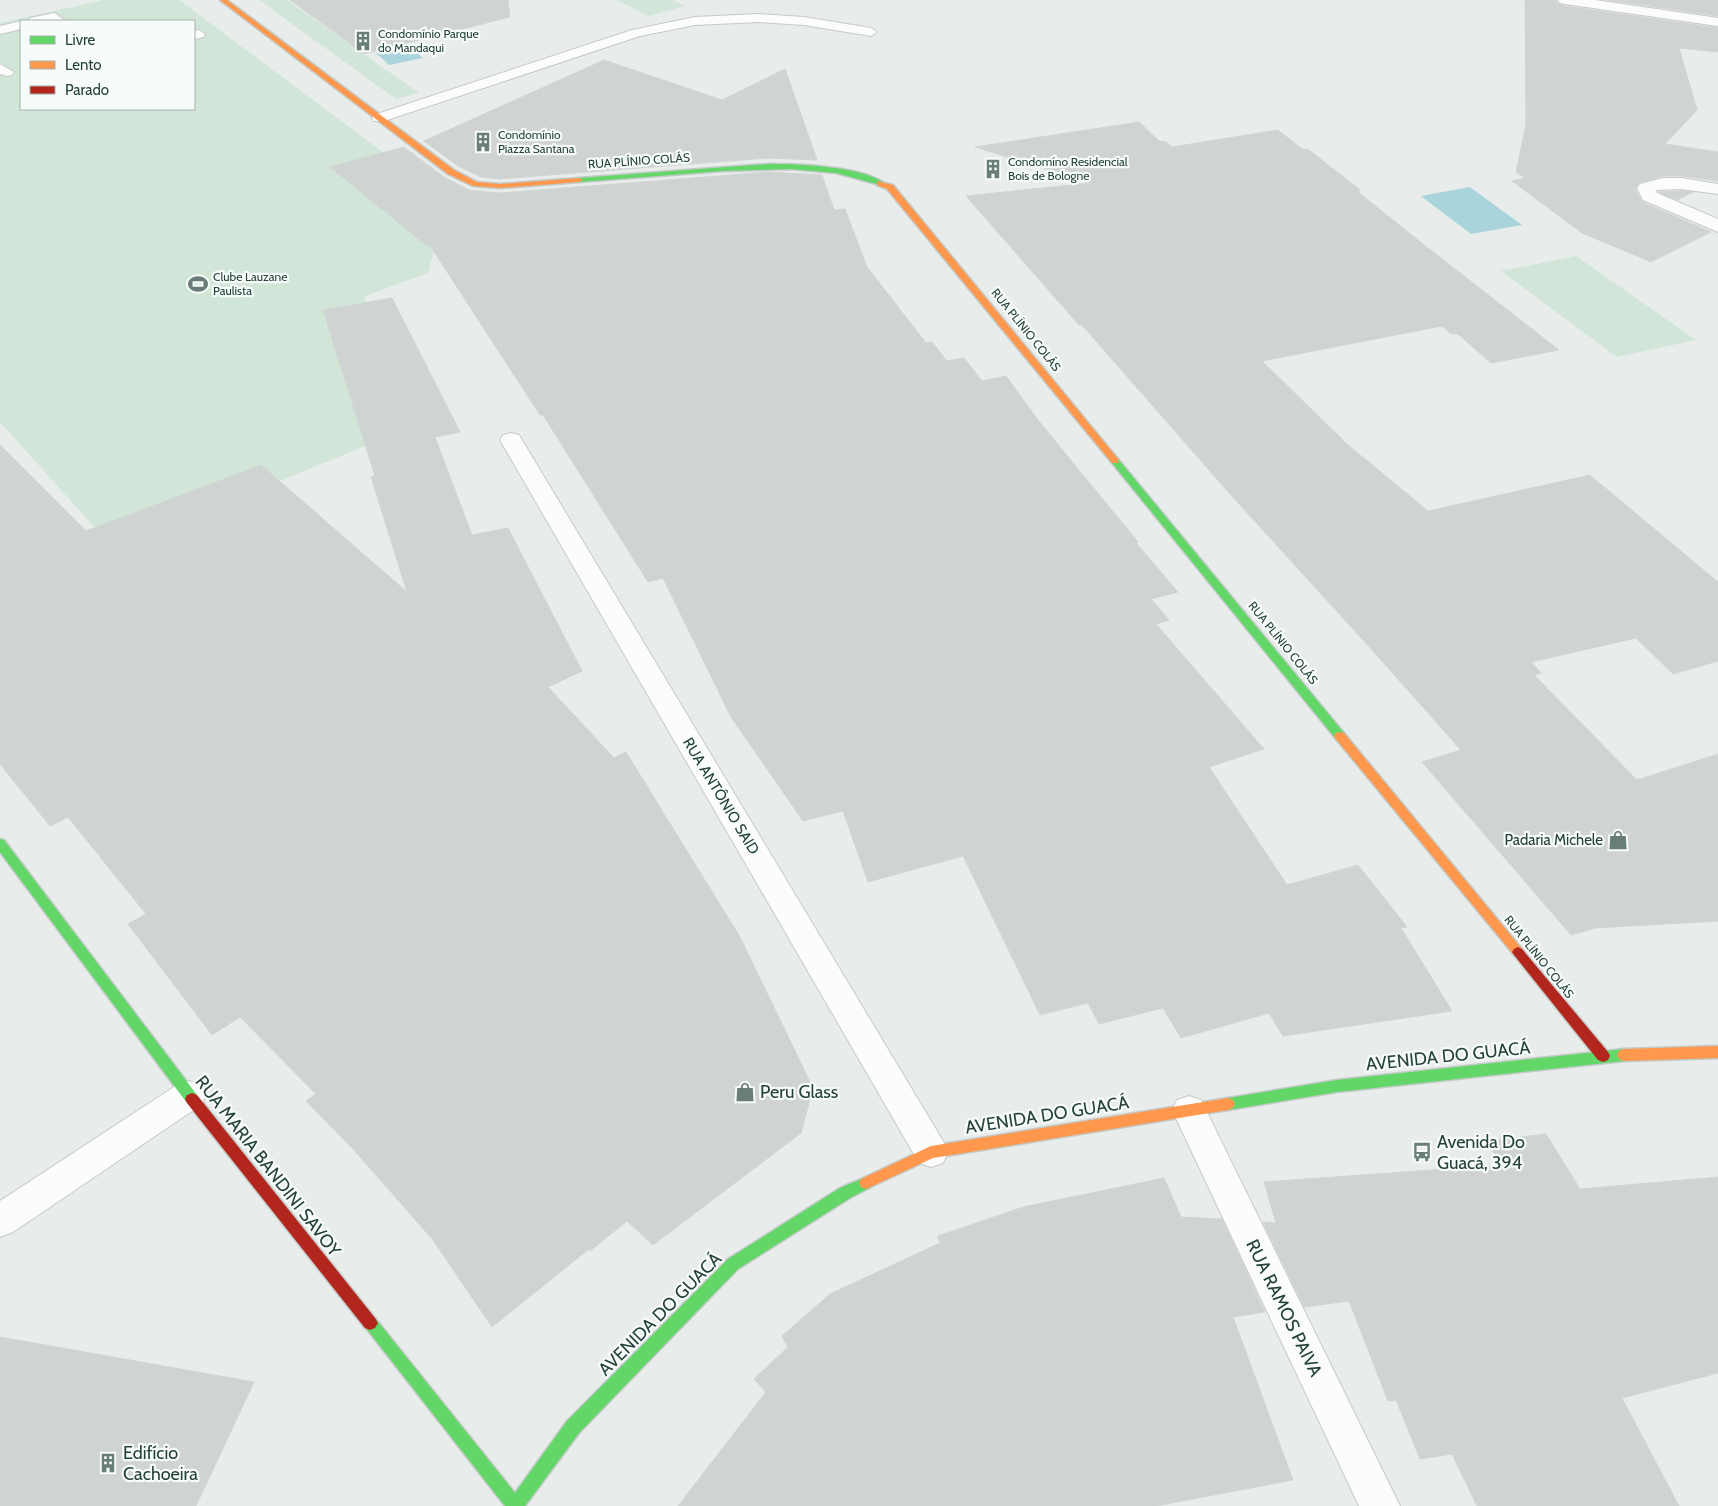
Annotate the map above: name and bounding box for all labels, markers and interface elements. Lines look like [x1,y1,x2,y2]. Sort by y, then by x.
legend [20,20,195,110]
place label: Condomínio Parque do Mandaqui [378,26,479,55]
building icon: Condomínio Parque do Mandaqui [352,30,374,52]
text: Livre [65,31,96,49]
text: Lento [65,56,102,74]
text: Parado [65,81,109,99]
place label: Condomínio Piazza Santana [498,127,575,156]
building icon: Condomínio Piazza Santana [472,131,494,153]
street label: RUA PLÍNIO COLÁS [588,149,690,172]
place label: Condomíno Residencial Bois de Bologne [1008,154,1128,183]
building icon: Condomíno Residencial Bois de Bologne [982,158,1004,180]
place label: Clube Lauzane Paulista [213,269,287,298]
sports icon: Clube Lauzane Paulista [187,273,209,295]
street label: RUA PLÍNIO COLÁS [988,285,1064,374]
street label: RUA PLÍNIO COLÁS [1245,598,1321,687]
street label: RUA ANTÔNIO SAID [679,734,764,858]
shop icon: Padaria Michele [1607,829,1629,851]
place label: Padaria Michele [1504,831,1603,849]
street label: RUA PLÍNIO COLÁS [1501,912,1577,1001]
street label: AVENIDA DO GUACÁ [1365,1036,1531,1076]
street label: RUA MARIA BANDINI SAVOY [190,1071,346,1261]
shop icon: Peru Glass [734,1081,756,1103]
place label: Peru Glass [760,1081,838,1103]
street label: AVENIDA DO GUACÁ [964,1091,1130,1139]
place label: Avenida Do Guacá, 394 [1437,1131,1525,1174]
bus stop icon: Avenida Do Guacá, 394 [1411,1141,1433,1163]
street label: RUA RAMOS PAIVA [1241,1236,1327,1380]
street label: AVENIDA DO GUACÁ [594,1248,726,1380]
place label: Edifício Cachoeira [123,1442,198,1485]
building icon: Edifício Cachoeira [97,1452,119,1474]

